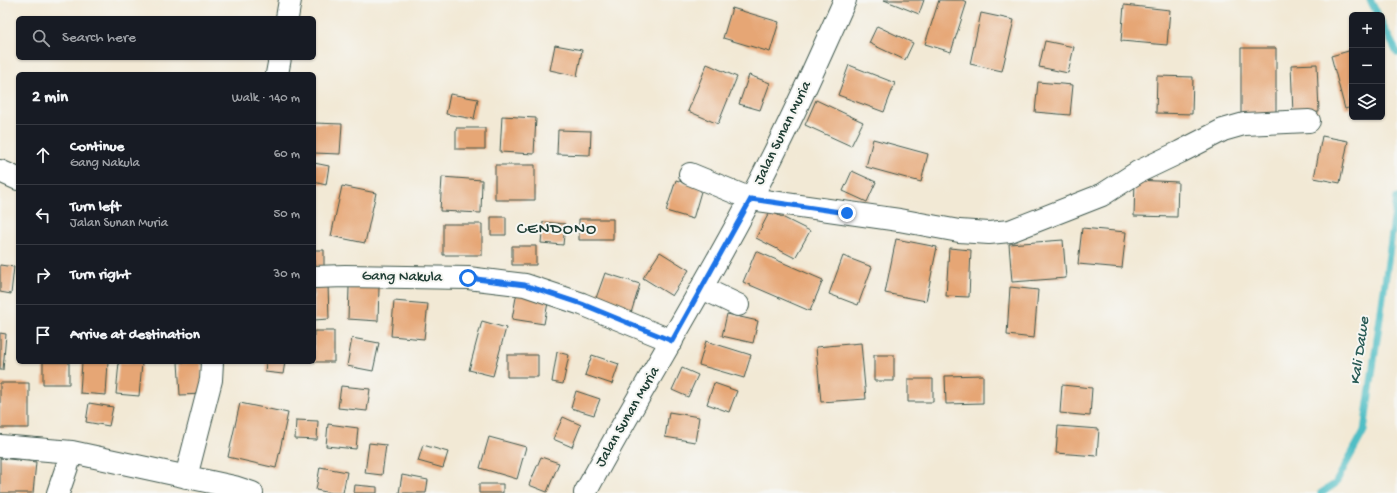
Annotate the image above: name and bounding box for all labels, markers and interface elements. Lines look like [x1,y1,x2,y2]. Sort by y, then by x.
map controls [1349,12,1385,120]
button: + [1349,12,1385,48]
search box [16,16,316,60]
icon: search [30,27,52,49]
text: Search here [62,29,136,47]
button: − [1349,48,1385,84]
street label: Jalan Sunan Muria [750,78,816,188]
button: layers [1349,84,1385,120]
text: 2 min [32,88,68,108]
text: Walk · 140 m [232,91,300,106]
text: Continue [70,138,124,156]
icon: ahead [32,144,54,166]
text: 60 m [274,147,300,162]
text: Gang Nakula [70,156,140,171]
text: Turn left [70,198,121,216]
icon: left [32,204,54,226]
route end [838,204,856,222]
text: 50 m [273,207,300,222]
text: Jalan Sunan Muria [70,216,168,231]
district label: CENDONO [517,220,597,240]
icon: right [32,264,54,286]
text: Turn right [70,266,130,284]
text: 30 m [274,267,300,282]
street label: Gang Nakula [362,267,443,287]
route start [459,269,477,287]
water label: Kali Dawe [1347,315,1375,386]
icon: arrive [32,324,54,346]
text: Arrive at destination [70,326,200,344]
street label: Jalan Sunan Muria [592,363,664,470]

